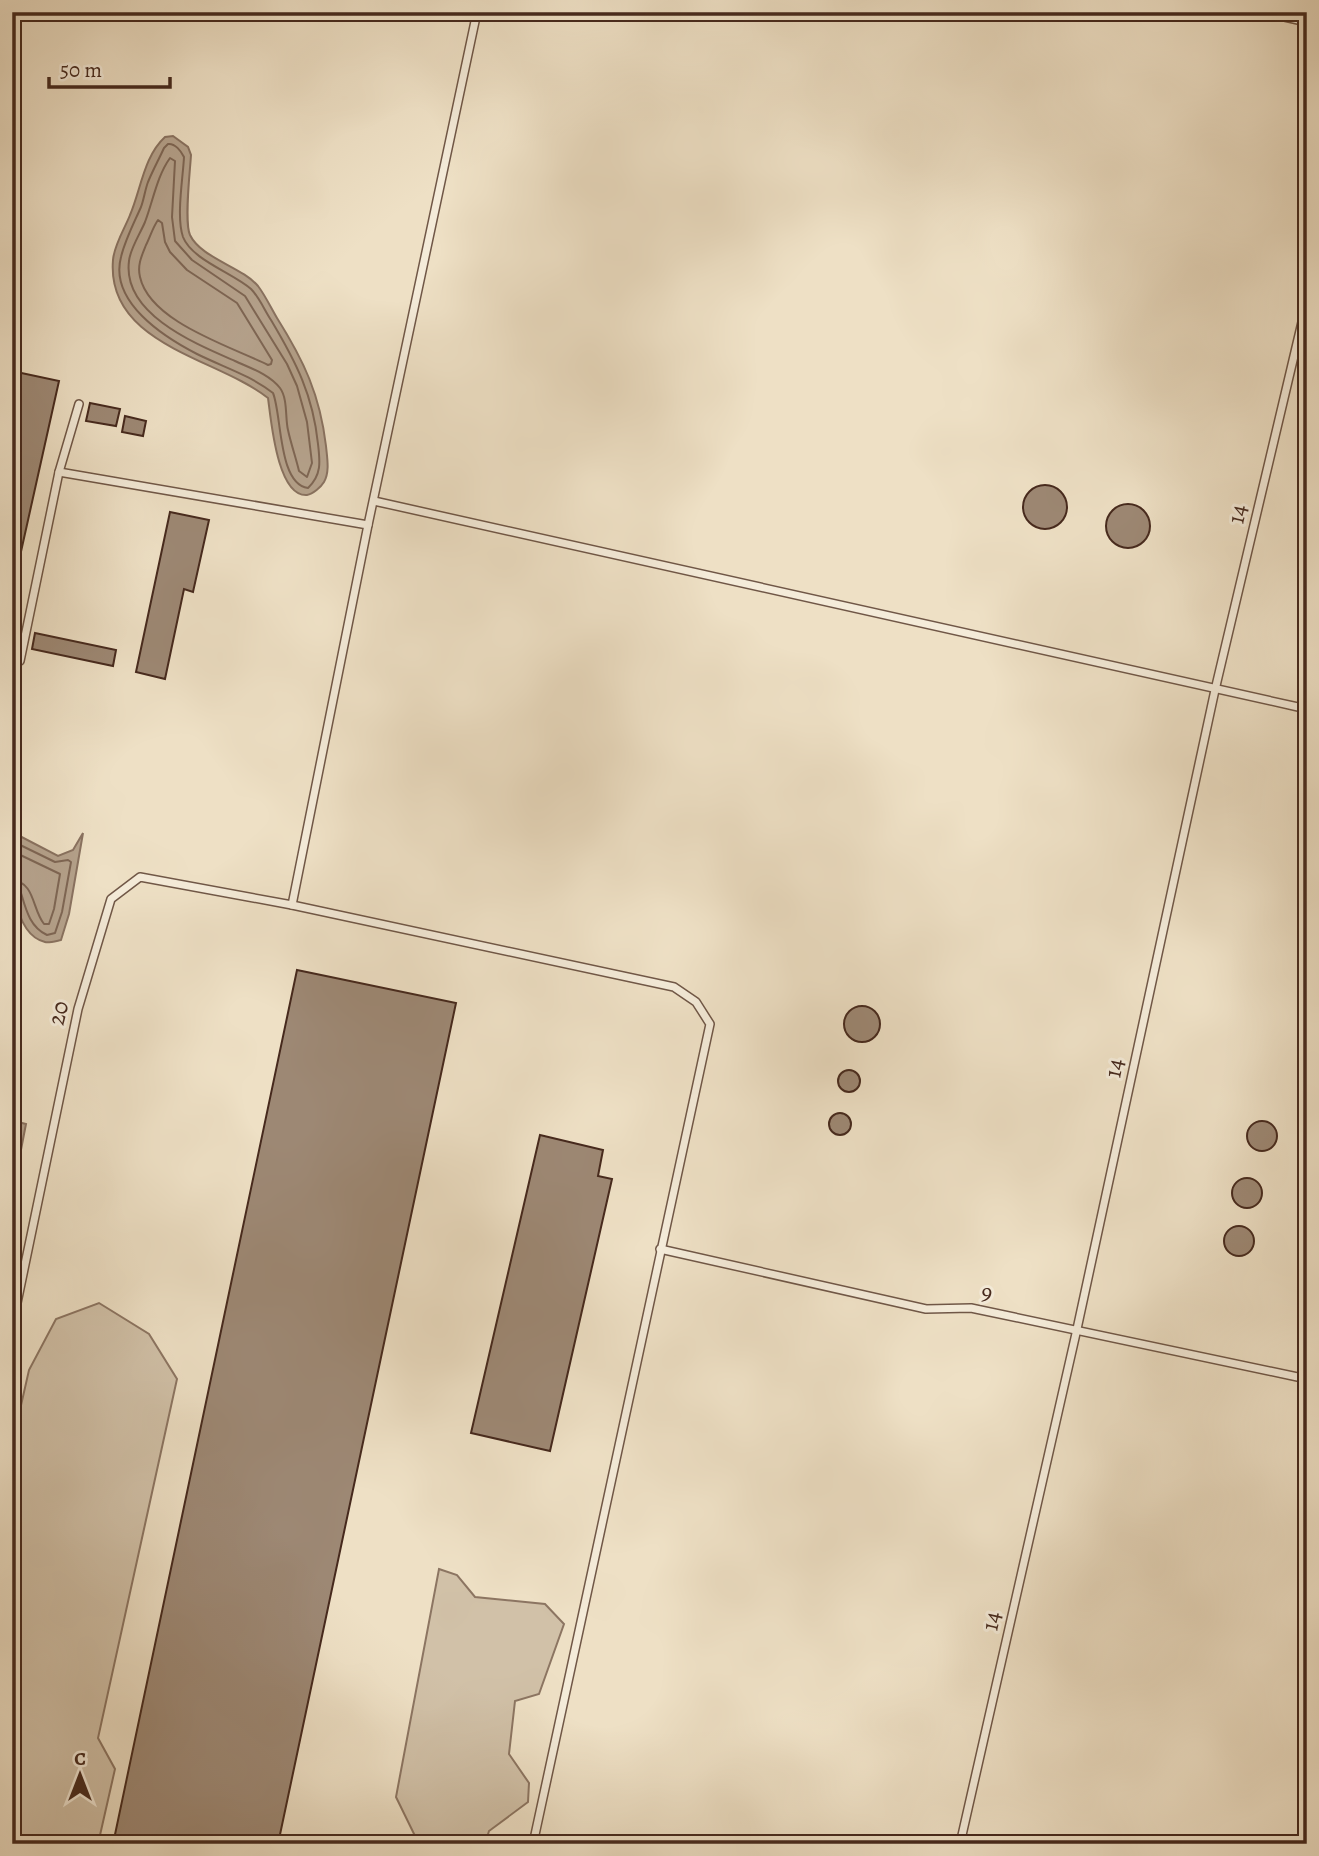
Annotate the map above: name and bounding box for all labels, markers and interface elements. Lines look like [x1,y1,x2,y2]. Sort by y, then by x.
scale bar [49,46,170,90]
text: 50 m [60,56,102,84]
street label: 14 [1219,501,1255,527]
street label: 20 [40,998,76,1028]
street label: 14 [1096,1055,1132,1081]
street label: 9 [979,1275,995,1309]
street label: 14 [973,1608,1009,1634]
north arrow [46,1741,116,1811]
text: С [74,1746,86,1772]

